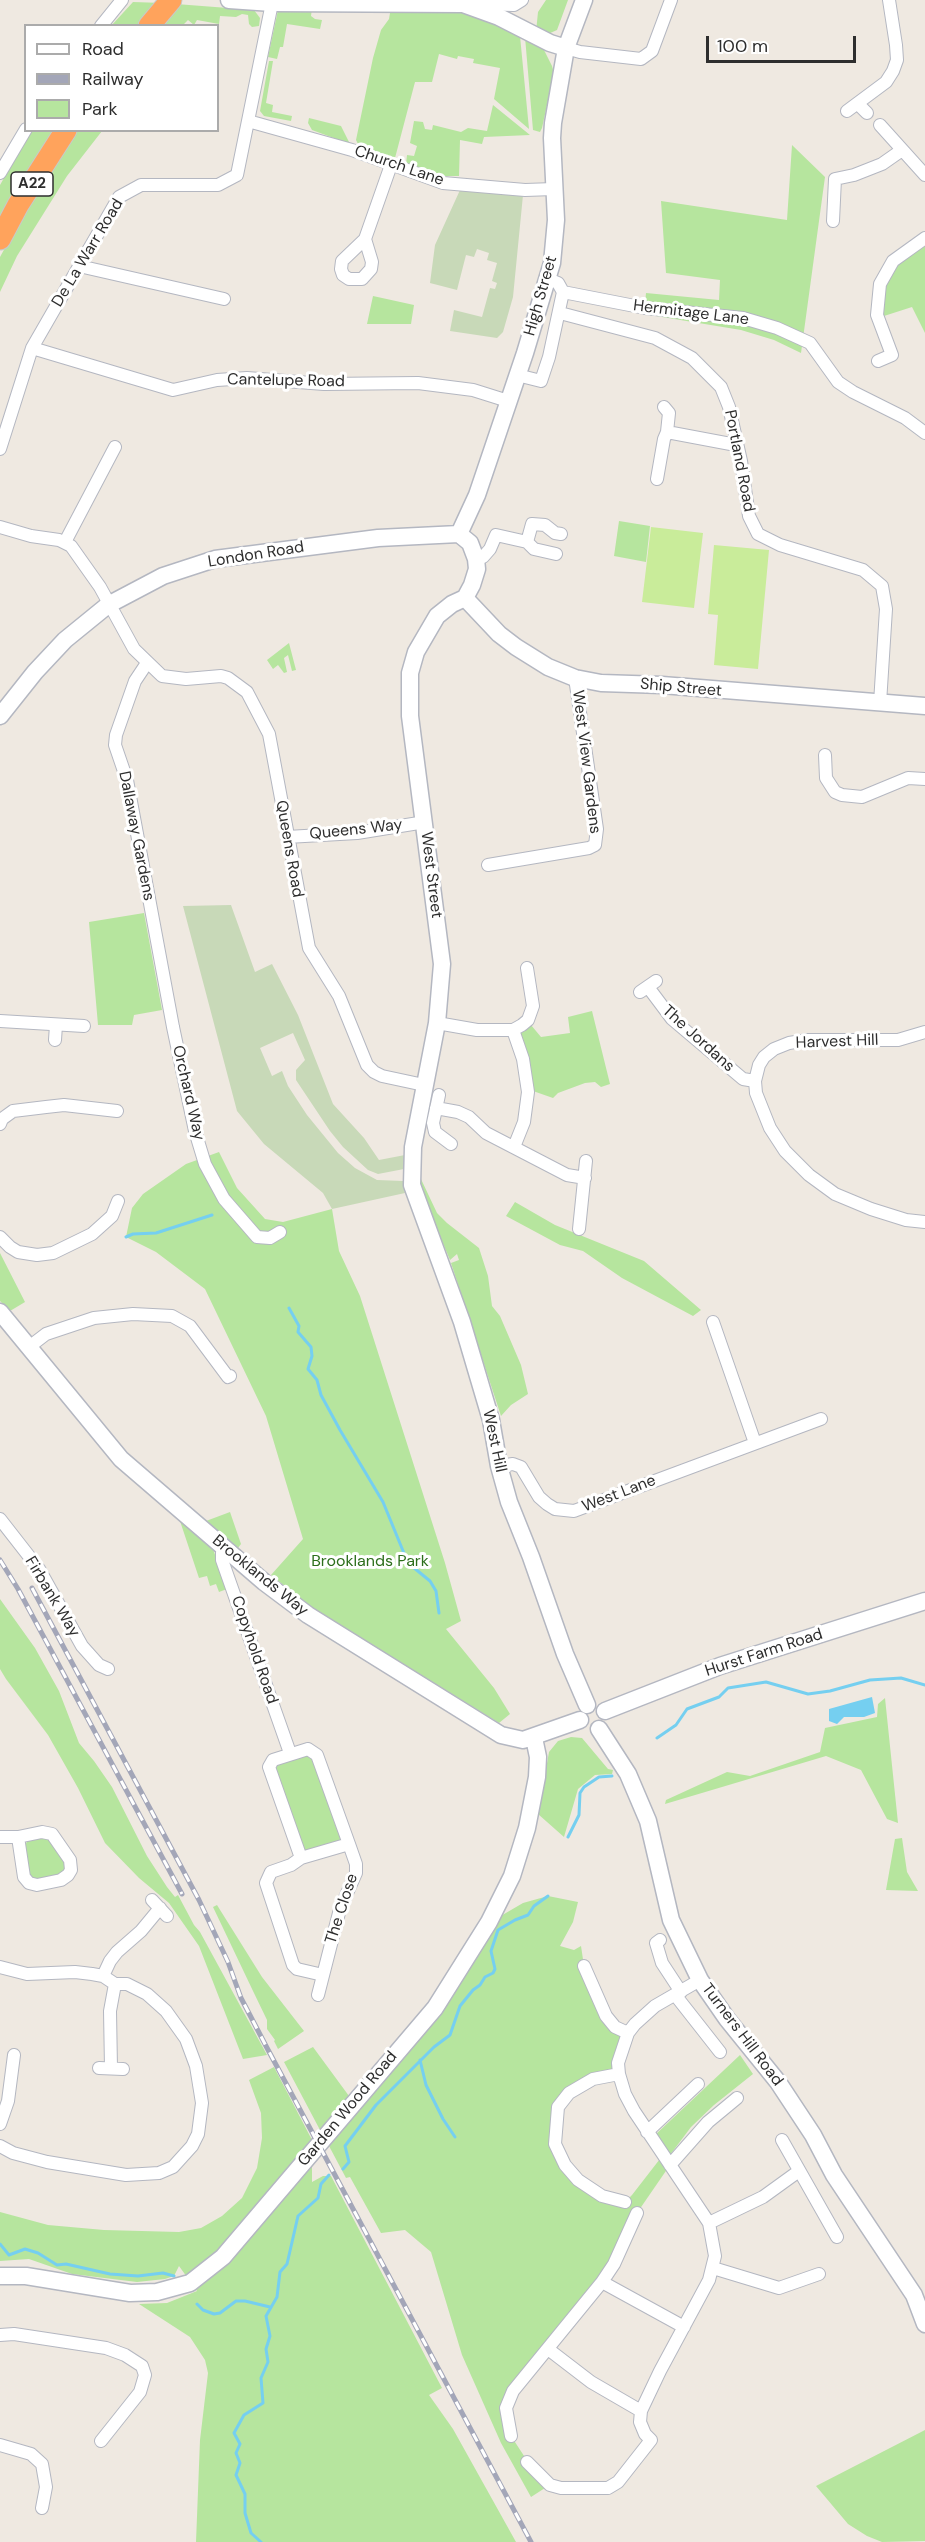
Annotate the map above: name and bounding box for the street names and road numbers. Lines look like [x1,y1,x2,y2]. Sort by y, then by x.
street label: Church Lane [352,142,446,190]
road number: A22 [11,172,53,196]
street label: De La Warr Road [48,196,128,310]
street label: High Street [520,254,562,338]
street label: Hermitage Lane [632,296,750,330]
street label: Cantelupe Road [227,370,345,392]
street label: Portland Road [720,408,758,514]
street label: London Road [207,538,305,572]
street label: Ship Street [639,675,723,701]
street label: West View Gardens [568,689,604,835]
street label: Dallaway Gardens [114,770,158,902]
street label: Queens Road [271,799,307,899]
street label: Queens Way [309,816,403,844]
street label: West Street [416,830,446,920]
street label: The Jordans [658,1002,738,1076]
street label: Harvest Hill [795,1031,879,1053]
street label: Orchard Way [168,1044,208,1142]
street label: West Hill [478,1408,510,1474]
street label: West Lane [579,1471,659,1517]
street label: Brooklands Way [208,1531,312,1621]
street label: Firbank Way [20,1553,84,1641]
street label: Copyhold Road [227,1593,281,1707]
street label: Hurst Farm Road [703,1625,825,1681]
street label: The Close [322,1871,362,1947]
street label: Turners Hill Road [697,1980,787,2090]
street label: Garden Wood Road [294,2048,402,2170]

